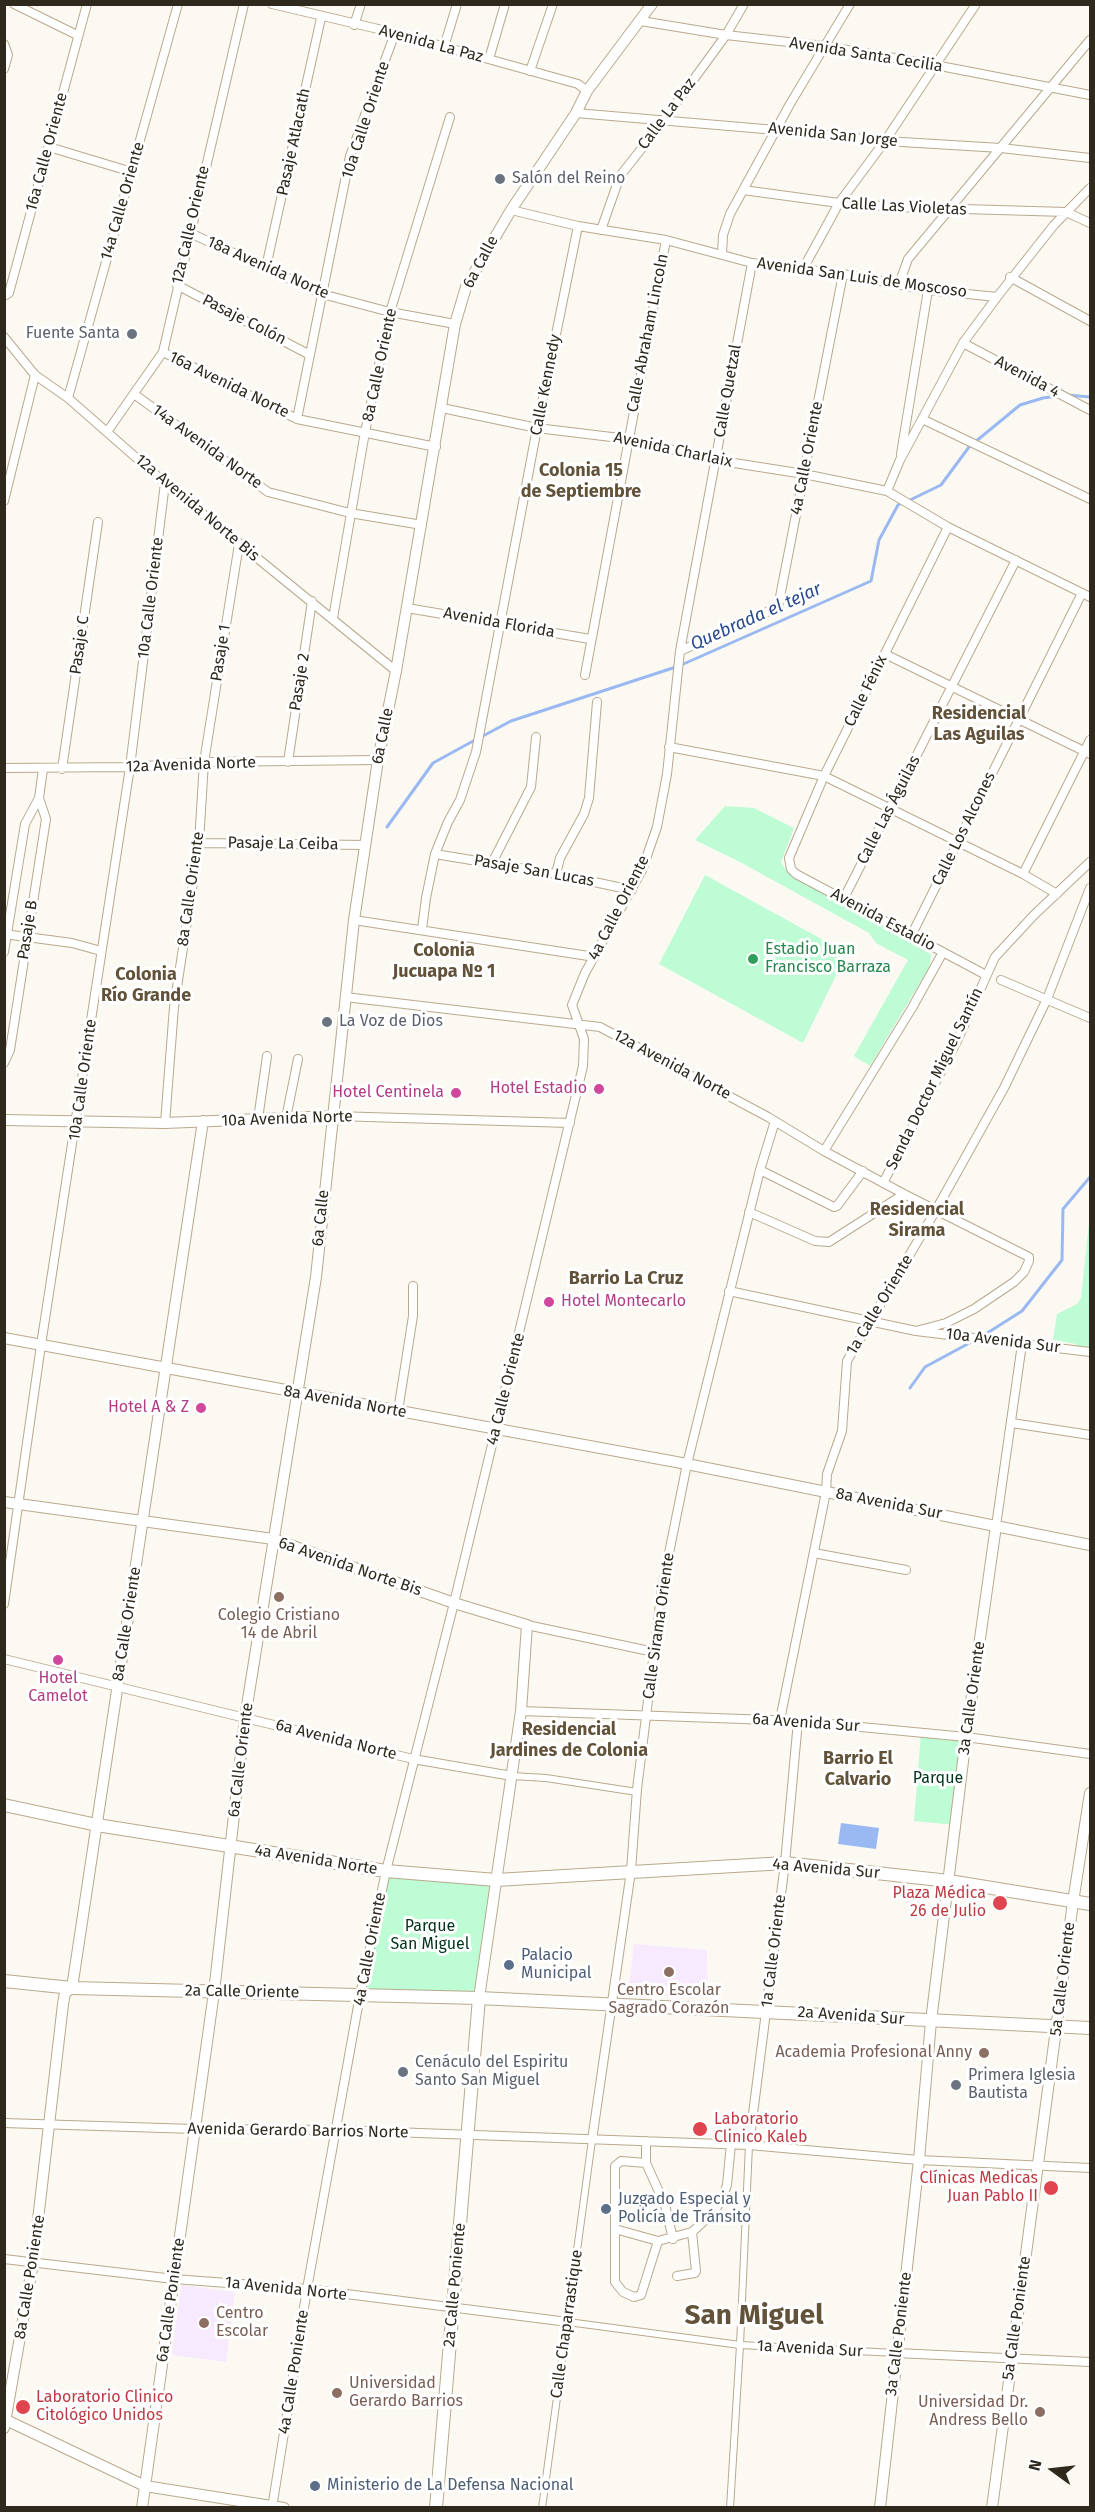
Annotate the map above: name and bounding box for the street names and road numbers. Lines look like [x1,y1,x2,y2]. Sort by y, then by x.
street label: Avenida La Paz [377,21,485,67]
street label: Avenida Santa Cecilia [788,33,944,77]
street label: 10a Calle Oriente [338,59,394,181]
street label: Calle La Paz [634,74,700,154]
street label: Pasaje Atlacath [273,86,315,198]
street label: 16a Calle Oriente [22,91,72,213]
street label: Avenida San Jorge [767,119,899,151]
street label: 14a Calle Oriente [97,140,149,262]
street label: 12a Calle Oriente [168,164,214,286]
street label: Calle Las Violetas [841,194,967,220]
street label: 18a Avenida Norte [204,232,332,304]
street label: 6a Calle [459,232,503,292]
street label: Calle Abraham Lincoln [623,252,673,414]
street label: Avenida San Luis de Moscoso [756,254,968,302]
street label: Pasaje Colón [199,291,289,349]
street label: 8a Calle Oriente [359,307,401,423]
street label: Calle Kennedy [527,333,565,437]
street label: Calle Quetzal [710,343,746,439]
street label: 16a Avenida Norte [166,348,292,422]
street label: Avenida 4 [991,352,1063,402]
street label: 4a Calle Oriente [787,400,827,516]
street label: 14a Avenida Norte [148,401,266,493]
street label: Avenida Charlaix [612,428,734,472]
street label: 12a Avenida Norte Bis [131,450,263,566]
street label: 10a Calle Oriente [134,536,168,660]
street label: Avenida Florida [442,604,556,642]
street label: Pasaje C [66,614,94,676]
street label: Pasaje 1 [207,623,235,683]
street label: Pasaje 2 [286,652,314,712]
street label: Calle Fénix [840,652,892,730]
street label: 6a Calle [368,706,398,766]
street label: Calle Las Águilas [853,752,925,868]
street label: 12a Avenida Norte [125,753,257,777]
street label: Calle Los Alcones [928,769,1000,889]
street label: 8a Calle Oriente [173,830,209,948]
street label: Pasaje La Ceiba [227,833,339,855]
street label: Pasaje San Lucas [472,851,596,891]
street label: 4a Calle Oriente [584,852,654,964]
street label: Avenida Estadio [827,884,939,956]
street label: Pasaje B [14,899,42,961]
street label: Senda Doctor Miguel Santín [882,985,988,1173]
street label: 10a Calle Oriente [65,1018,101,1142]
street label: 12a Avenida Norte [610,1026,734,1104]
street label: 10a Avenida Norte [221,1107,353,1131]
street label: 6a Calle [308,1189,334,1247]
street label: 1a Calle Oriente [843,1251,917,1359]
street label: 10a Avenida Sur [945,1324,1061,1358]
street label: 4a Calle Oriente [483,1331,529,1447]
street label: 8a Avenida Norte [282,1382,408,1422]
street label: 8a Avenida Sur [834,1484,944,1524]
street label: 6a Avenida Norte Bis [276,1533,424,1601]
street label: Calle Sirama Oriente [639,1551,679,1701]
street label: 8a Calle Oriente [108,1565,146,1683]
street label: 3a Calle Oriente [955,1640,989,1756]
street label: 6a Calle Oriente [224,1702,258,1818]
street label: 6a Avenida Sur [752,1710,860,1736]
street label: 6a Avenida Norte [273,1716,399,1764]
street label: 4a Avenida Norte [253,1841,379,1879]
street label: 4a Avenida Sur [771,1855,881,1883]
street label: 4a Calle Oriente [350,1891,390,2007]
street label: 1a Calle Oriente [758,1893,790,2009]
street label: 5a Calle Oriente [1046,1921,1080,2037]
street label: 2a Calle Oriente [185,1981,299,2003]
street label: 2a Avenida Sur [797,2003,905,2029]
street label: Avenida Gerardo Barrios Norte [187,2119,409,2143]
street label: 8a Calle Poniente [11,2213,49,2341]
street label: 2a Calle Poniente [440,2222,470,2348]
street label: 6a Calle Poniente [153,2237,189,2363]
street label: Calle Chaparrastique [547,2248,587,2400]
street label: 5a Calle Poniente [999,2255,1035,2381]
street label: 3a Calle Poniente [882,2271,916,2397]
street label: 1a Avenida Norte [224,2273,348,2305]
street label: 4a Calle Poniente [275,2309,313,2435]
street label: 1a Avenida Sur [756,2337,864,2361]

